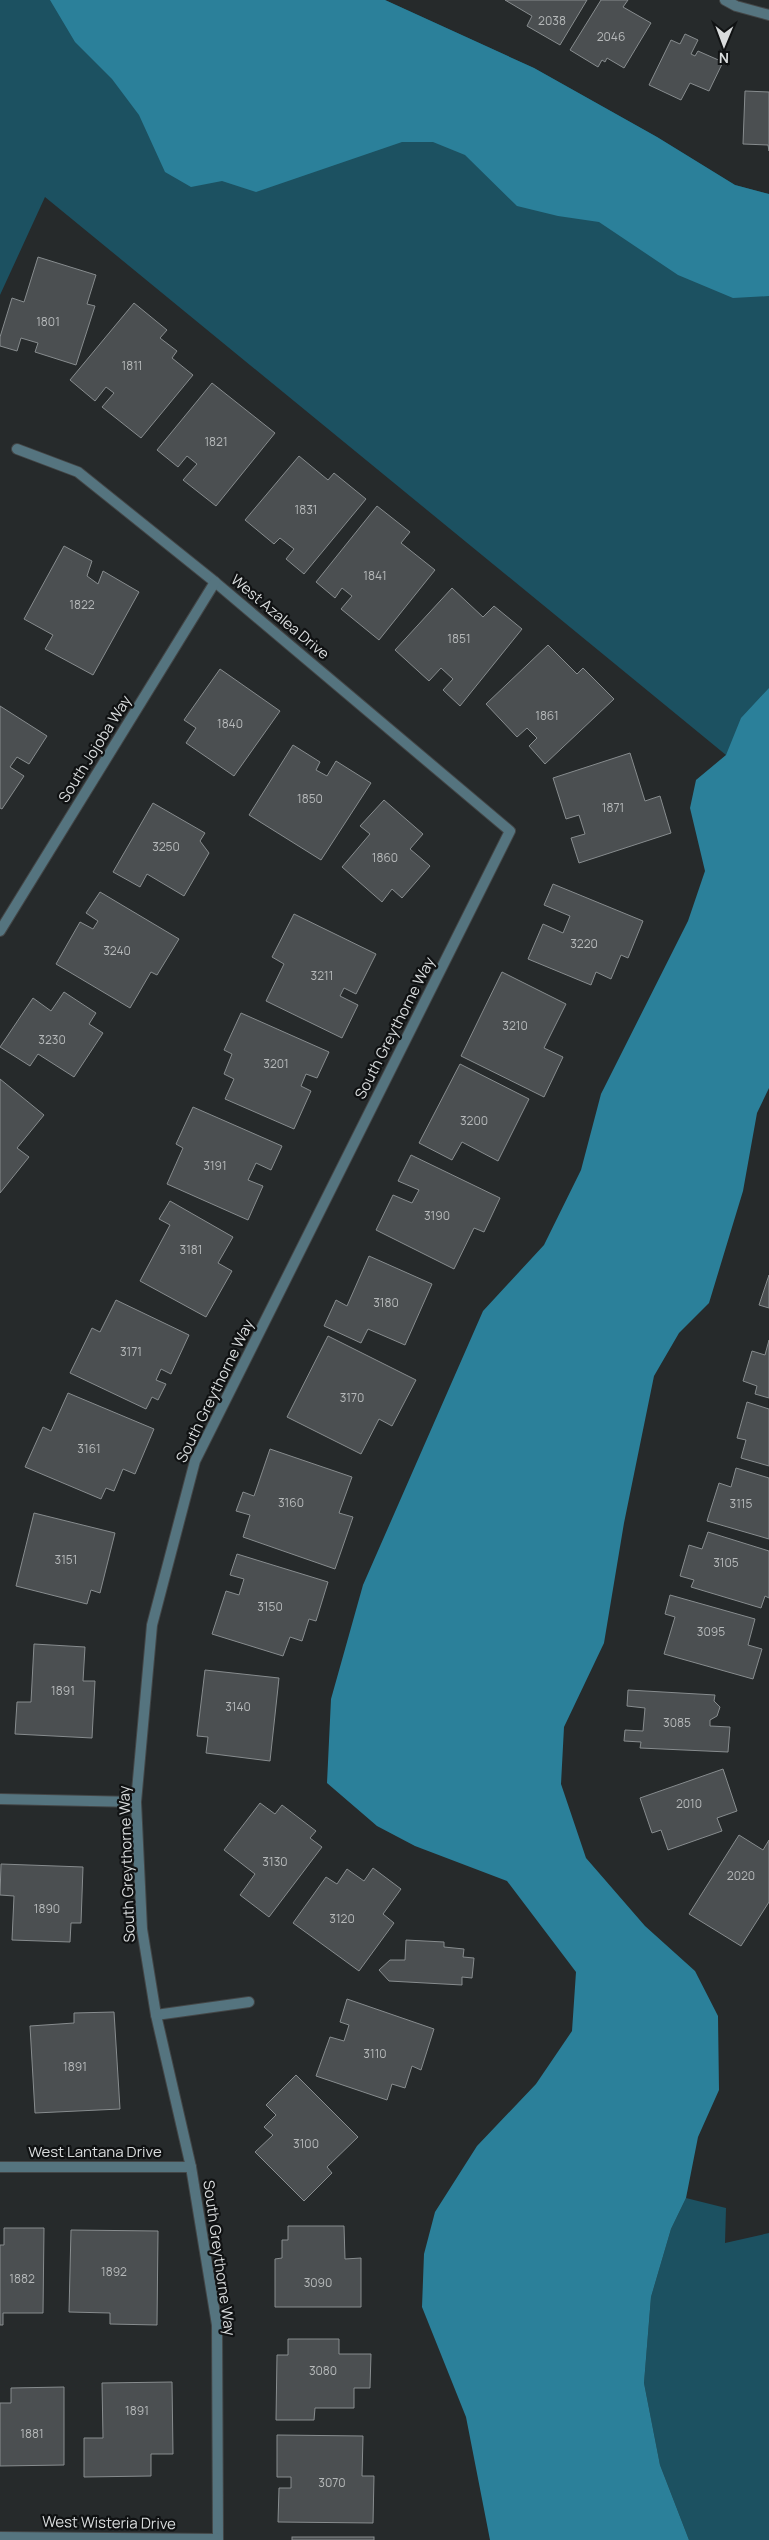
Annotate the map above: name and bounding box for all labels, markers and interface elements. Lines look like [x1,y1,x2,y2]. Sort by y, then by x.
house number: 2038 [538,12,566,29]
north arrow [699,20,749,70]
house number: 2046 [597,28,625,45]
text: N [719,49,729,68]
house number: 1801 [36,313,60,330]
house number: 1811 [121,357,143,374]
house number: 1821 [204,433,228,450]
house number: 1831 [295,501,317,518]
house number: 1841 [363,567,387,584]
street label: West Azalea Drive [227,569,334,664]
house number: 1822 [69,596,95,613]
house number: 1851 [447,630,471,647]
street label: South Jojoba Way [53,691,136,806]
house number: 1861 [535,707,559,724]
house number: 1840 [217,715,243,732]
house number: 1850 [297,790,323,807]
house number: 1871 [602,799,624,816]
house number: 3250 [152,838,180,855]
house number: 1860 [372,849,398,866]
house number: 3220 [570,935,598,952]
house number: 3240 [103,942,131,959]
street label: South Greythorne Way [350,953,440,1102]
house number: 3211 [311,967,333,984]
house number: 3210 [502,1017,528,1034]
house number: 3230 [38,1031,66,1048]
house number: 3201 [263,1055,289,1072]
house number: 3200 [460,1112,488,1129]
house number: 3191 [203,1157,227,1174]
house number: 3190 [424,1207,450,1224]
house number: 3181 [180,1241,202,1258]
house number: 3180 [373,1294,399,1311]
street label: South Greythorne Way [171,1316,258,1466]
house number: 3171 [120,1343,142,1360]
house number: 3170 [340,1389,364,1406]
house number: 3161 [77,1440,101,1457]
house number: 3160 [278,1494,304,1511]
house number: 3115 [730,1495,753,1512]
house number: 3151 [55,1551,77,1568]
house number: 3105 [713,1554,739,1571]
house number: 3150 [257,1598,283,1615]
house number: 3095 [697,1623,725,1640]
house number: 1891 [51,1682,75,1699]
house number: 3140 [225,1698,251,1715]
house number: 3085 [663,1714,691,1731]
street label: South Greythorne Way [113,1785,140,1943]
house number: 2010 [676,1795,702,1812]
house number: 3130 [262,1853,288,1870]
house number: 2020 [727,1867,755,1884]
house number: 1890 [34,1900,60,1917]
house number: 3120 [329,1910,355,1927]
house number: 3110 [363,2045,387,2062]
house number: 1891 [63,2058,87,2075]
house number: 3100 [293,2135,319,2152]
street label: West Lantana Drive [28,2141,162,2162]
street label: South Greythorne Way [198,2179,241,2337]
house number: 1892 [101,2263,127,2280]
house number: 1882 [9,2270,35,2287]
house number: 3090 [304,2274,332,2291]
house number: 3080 [309,2362,337,2379]
house number: 1891 [125,2402,149,2419]
house number: 1881 [20,2425,44,2442]
house number: 3070 [318,2474,346,2491]
street label: West Wisteria Drive [42,2511,176,2534]

